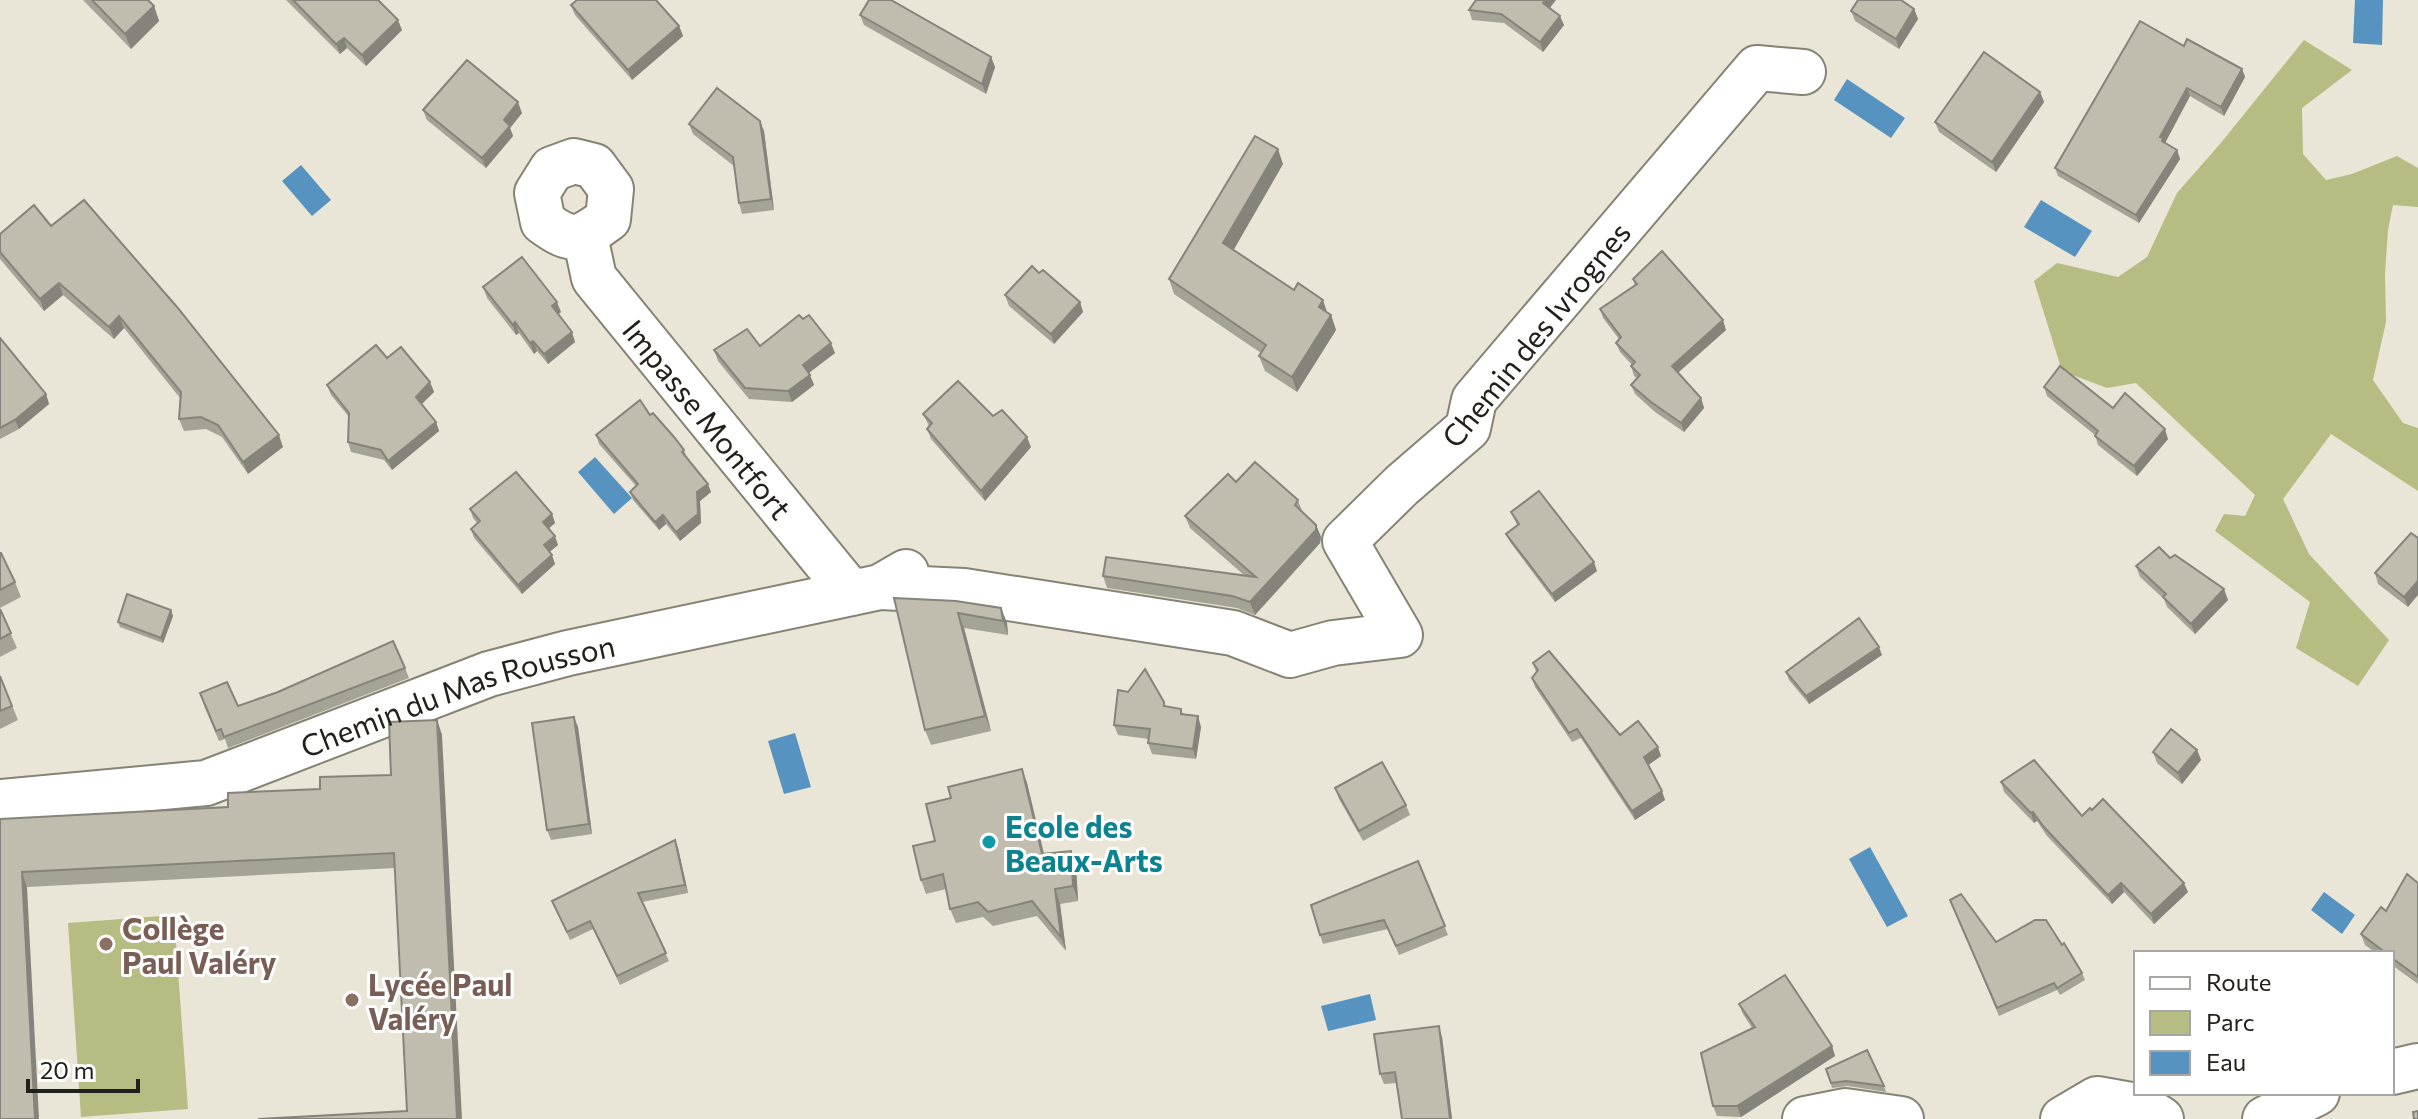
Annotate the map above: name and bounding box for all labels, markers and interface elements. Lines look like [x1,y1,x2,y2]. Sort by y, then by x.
street label: Chemin des Ivrognes [1433,214,1637,454]
street label: Impasse Montfort [616,311,801,525]
street label: Chemin du Mas Rousson [295,625,618,764]
place label: Ecole des Beaux-Arts [1005,807,1163,878]
marker: Ecole des Beaux-Arts [980,833,998,851]
place label: Collège Paul Valéry [122,909,277,980]
marker: Collège Paul Valéry [97,935,115,953]
legend [2134,951,2394,1095]
place label: Lycée Paul Valéry [368,965,513,1036]
text: Route [2206,967,2271,996]
marker: Lycée Paul Valéry [343,991,361,1009]
text: Parc [2206,1007,2255,1036]
scale bar [28,1043,138,1093]
text: Eau [2206,1047,2246,1076]
text: 20 m [40,1055,94,1084]

